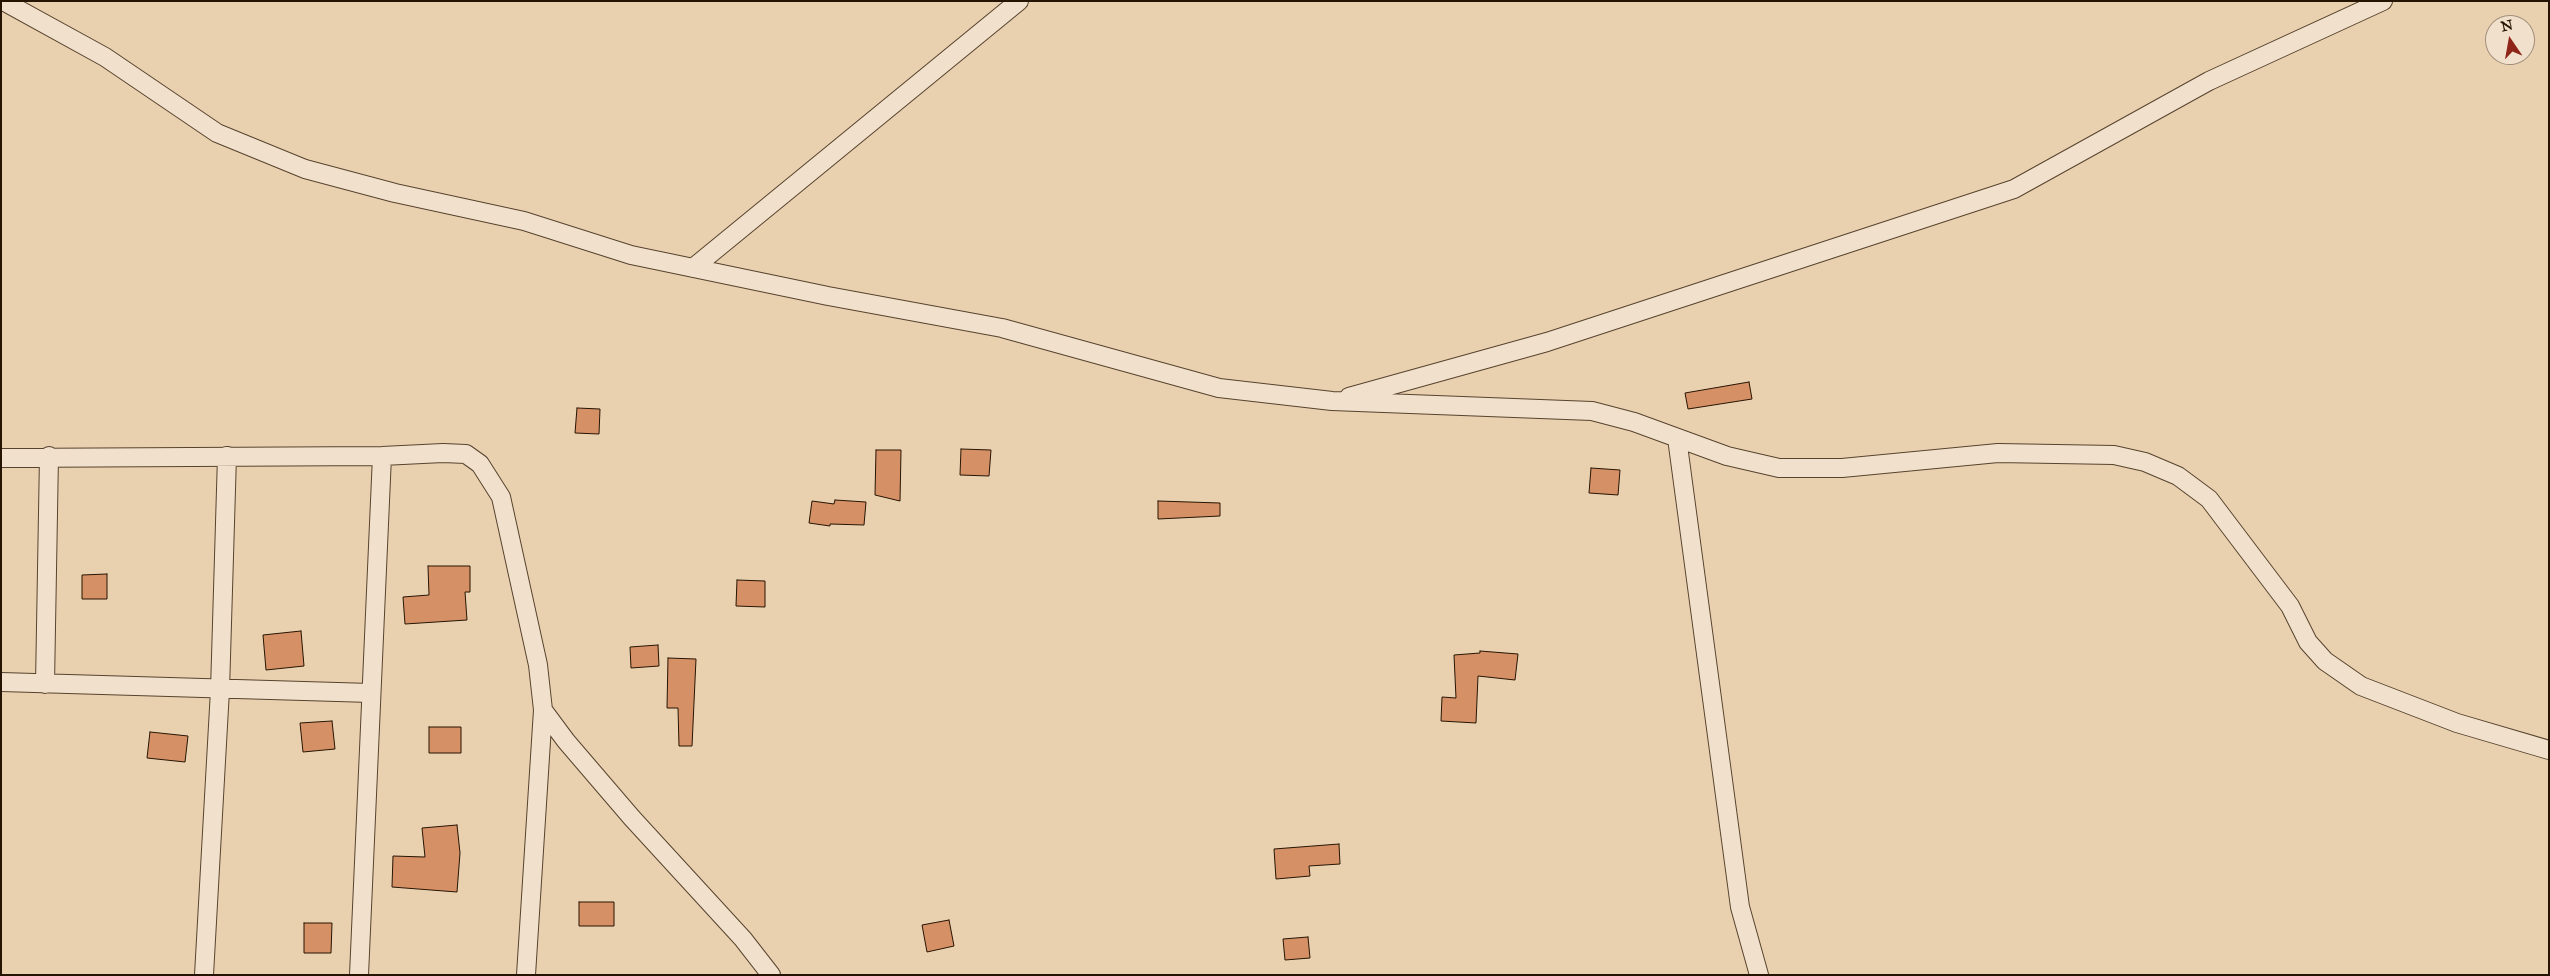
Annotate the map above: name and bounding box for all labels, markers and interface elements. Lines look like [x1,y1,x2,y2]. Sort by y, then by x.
north arrow [2485,15,2535,65]
text: N [2499,16,2515,35]

